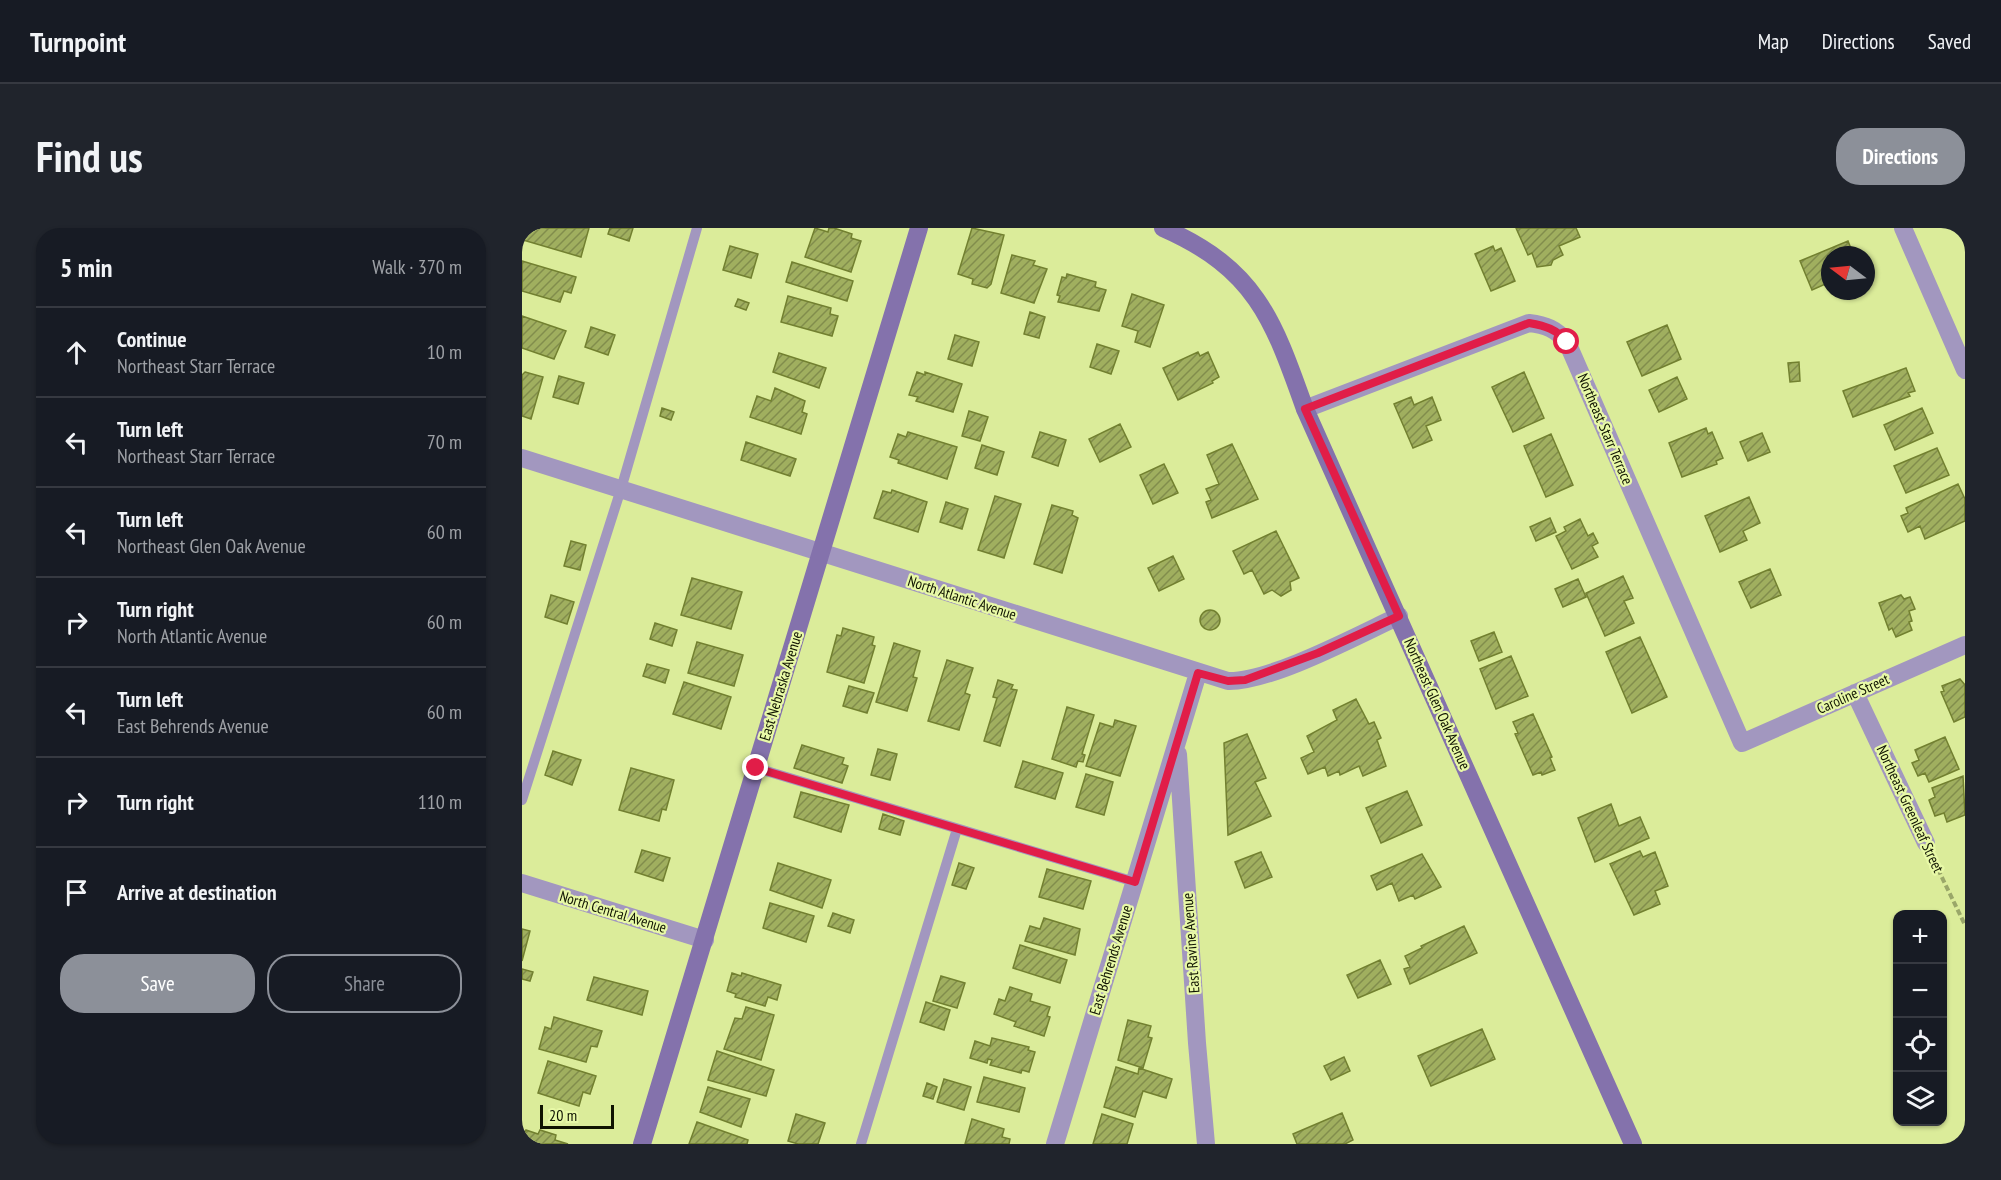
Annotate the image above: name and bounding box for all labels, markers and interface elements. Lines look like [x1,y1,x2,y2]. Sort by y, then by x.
text: Turnpoint [30,23,126,60]
text: Map [1758,28,1789,55]
text: Directions [1822,28,1895,55]
text: Saved [1928,28,1971,55]
button: Directions [1836,128,1965,185]
text: Find us [36,129,143,184]
north arrow [1821,246,1875,300]
text: 5 min [60,251,113,284]
text: Walk · 370 m [372,254,462,280]
text: Continue [117,325,187,353]
route start [1553,328,1579,354]
icon: ahead [60,336,93,369]
text: 10 m [427,339,462,365]
text: Northeast Starr Terrace [117,353,275,379]
street label: Northeast Starr Terrace [1574,370,1637,487]
text: Turn left [117,415,183,443]
icon: left [60,426,93,459]
text: 70 m [427,429,462,455]
text: Northeast Starr Terrace [117,443,275,469]
text: Turn left [117,505,183,533]
icon: left [60,516,93,549]
text: 60 m [427,519,462,545]
text: Northeast Glen Oak Avenue [117,533,306,559]
street label: North Atlantic Avenue [906,571,1019,624]
text: Turn right [117,595,194,623]
icon: right [60,606,93,639]
text: 60 m [427,609,462,635]
text: North Atlantic Avenue [117,623,267,649]
street label: East Nebraska Avenue [755,629,806,743]
street label: Northeast Glen Oak Avenue [1400,635,1475,772]
street label: Caroline Street [1814,669,1892,718]
text: Turn left [117,685,183,713]
icon: left [60,696,93,729]
text: 60 m [427,699,462,725]
text: East Behrends Avenue [117,713,269,739]
street label: Northeast Greenleaf Street [1873,742,1948,876]
route end [742,754,768,780]
icon: right [60,786,93,819]
text: Turn right [117,788,194,816]
text: 110 m [418,789,462,815]
icon: arrive [60,876,93,909]
text: Arrive at destination [117,878,277,906]
street label: North Central Avenue [557,886,669,937]
street label: East Ravine Avenue [1178,892,1203,994]
street label: East Behrends Avenue [1085,903,1136,1017]
map controls [1893,910,1947,1126]
button: + [1893,910,1947,964]
button: Save [60,954,255,1013]
button: Share [267,954,462,1013]
button: − [1893,964,1947,1018]
button: locate [1893,1018,1947,1072]
button: layers [1893,1072,1947,1126]
scale bar [540,1102,614,1130]
text: 20 m [549,1105,577,1125]

